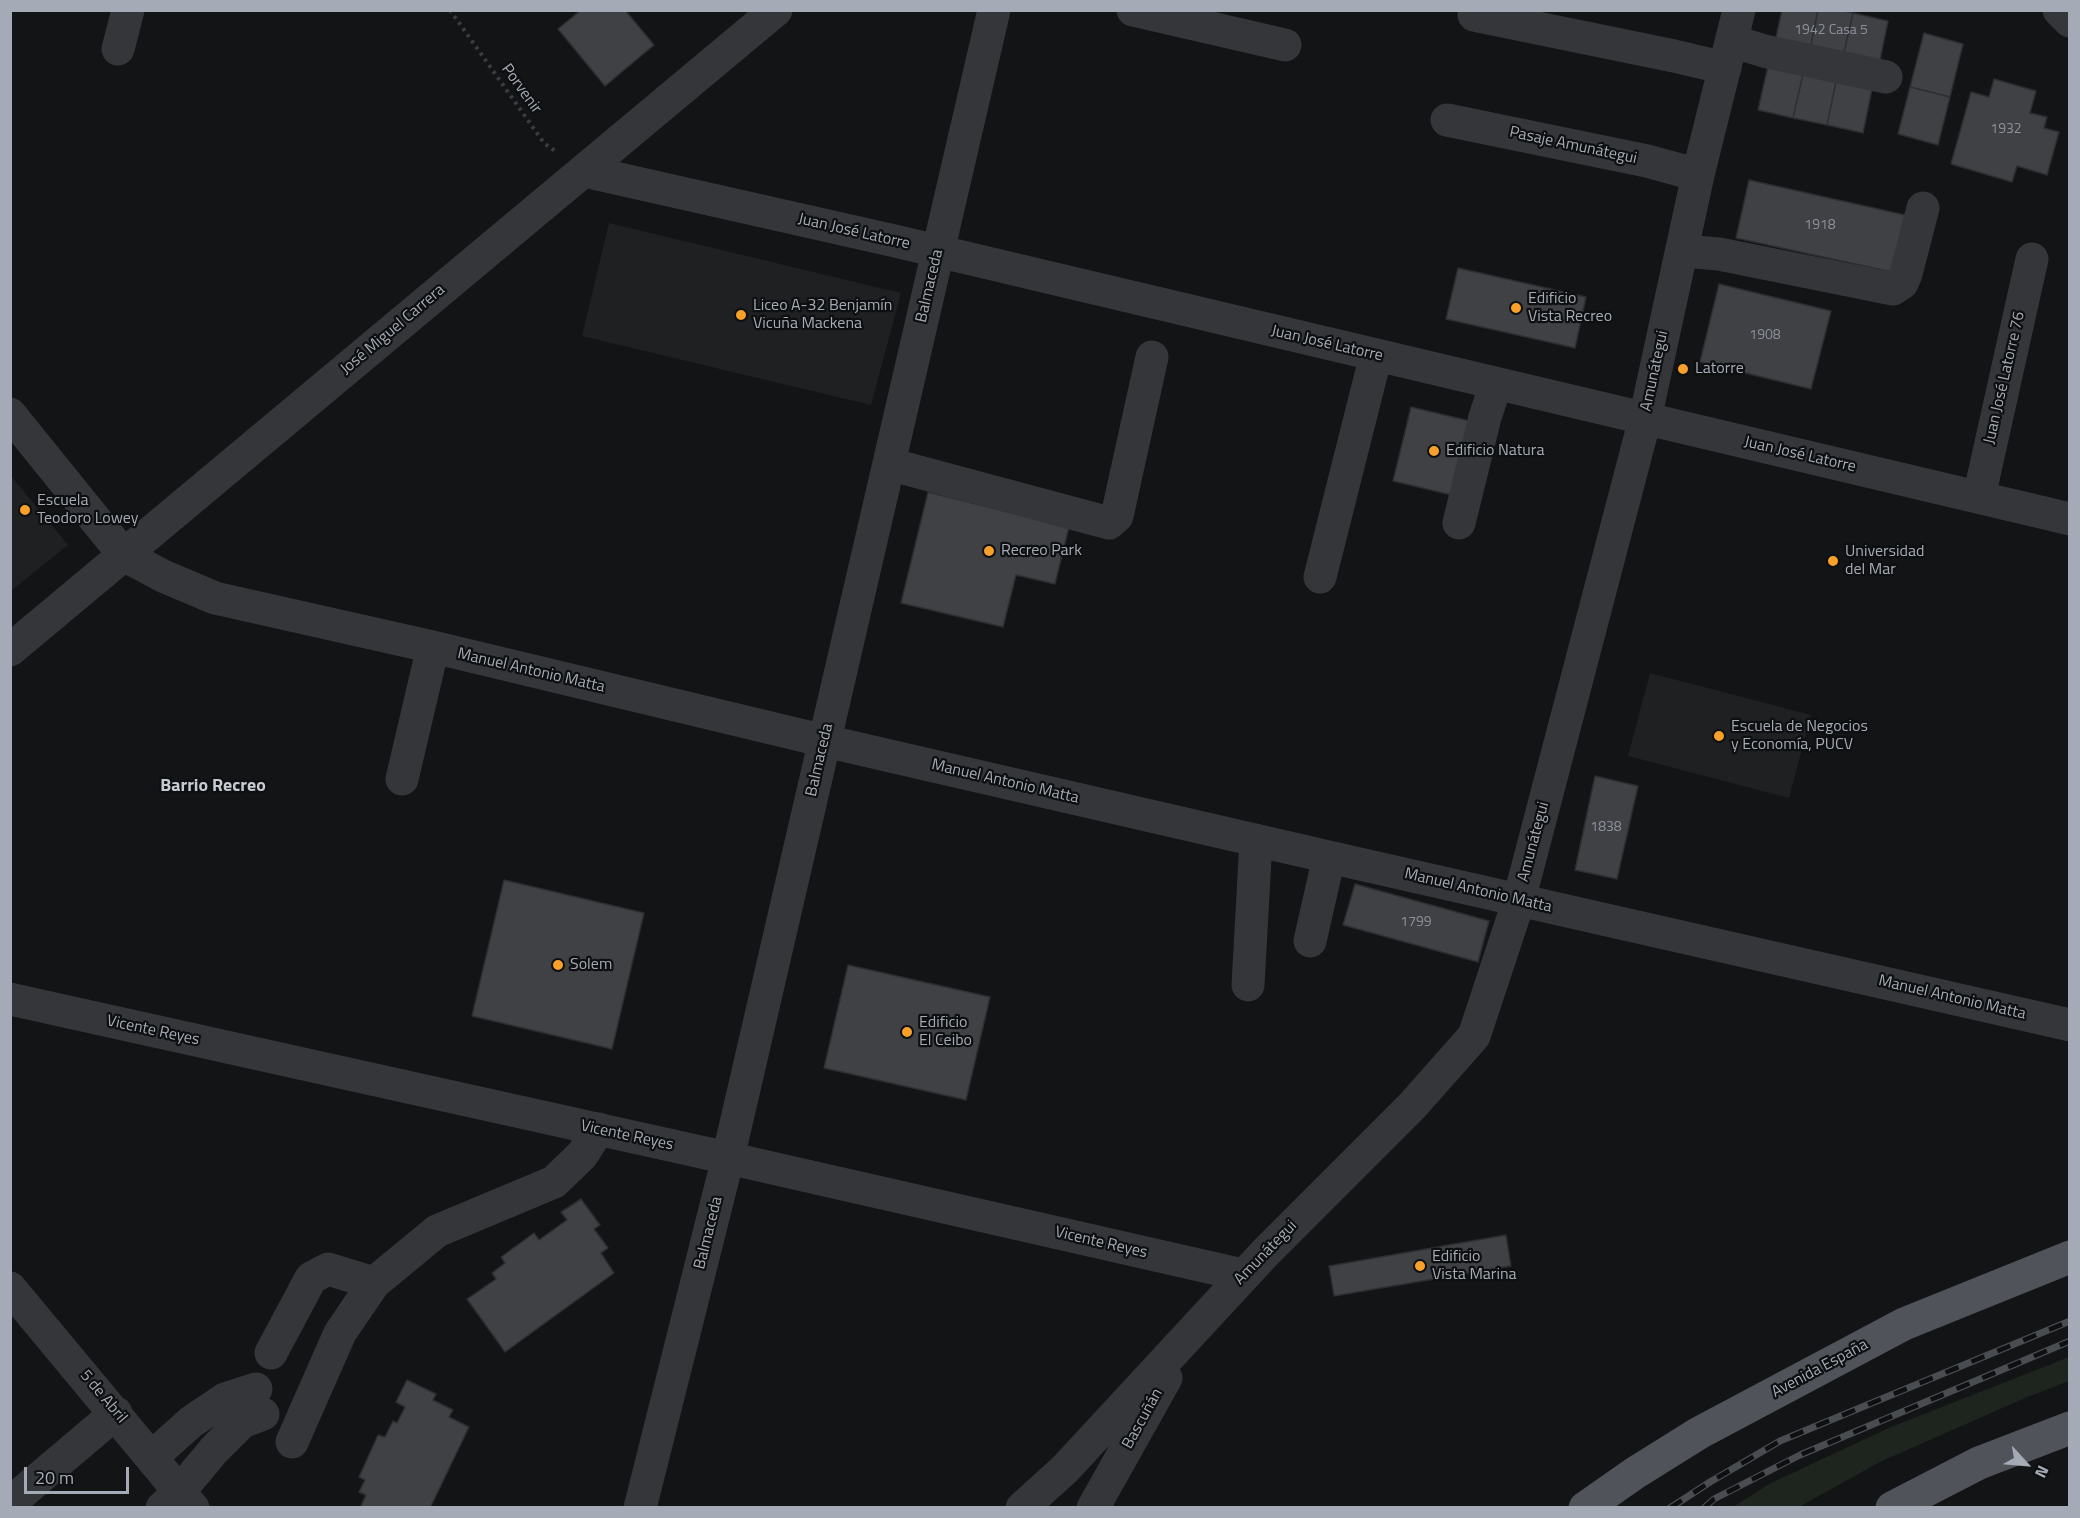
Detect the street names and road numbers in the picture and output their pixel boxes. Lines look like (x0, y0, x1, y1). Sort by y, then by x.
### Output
street label: Porvenir (497, 60, 545, 118)
street label: Pasaje Amunátegui (1507, 123, 1639, 169)
street label: Juan José Latorre (796, 210, 912, 254)
street label: Balmaceda (912, 248, 948, 324)
street label: José Miguel Carrera (337, 281, 449, 379)
street label: Juan José Latorre 76 (1980, 310, 2030, 446)
street label: Juan José Latorre (1269, 322, 1385, 366)
street label: Amunátegui (1637, 329, 1673, 413)
street label: Juan José Latorre (1742, 433, 1858, 477)
street label: Manuel Antonio Matta (455, 645, 607, 697)
street label: Balmaceda (802, 722, 838, 798)
street label: Manuel Antonio Matta (929, 756, 1081, 808)
street label: Amunátegui (1514, 800, 1554, 884)
street label: Manuel Antonio Matta (1402, 865, 1554, 917)
street label: Manuel Antonio Matta (1876, 972, 2028, 1024)
street label: Vicente Reyes (105, 1012, 201, 1050)
street label: Vicente Reyes (579, 1117, 675, 1155)
street label: Balmaceda (691, 1195, 727, 1271)
street label: Amunátegui (1231, 1217, 1301, 1289)
street label: Vicente Reyes (1053, 1223, 1149, 1263)
street label: Avenida España (1769, 1336, 1871, 1402)
street label: 5 de Abril (75, 1367, 131, 1427)
street label: Bascuñán (1119, 1385, 1167, 1453)

